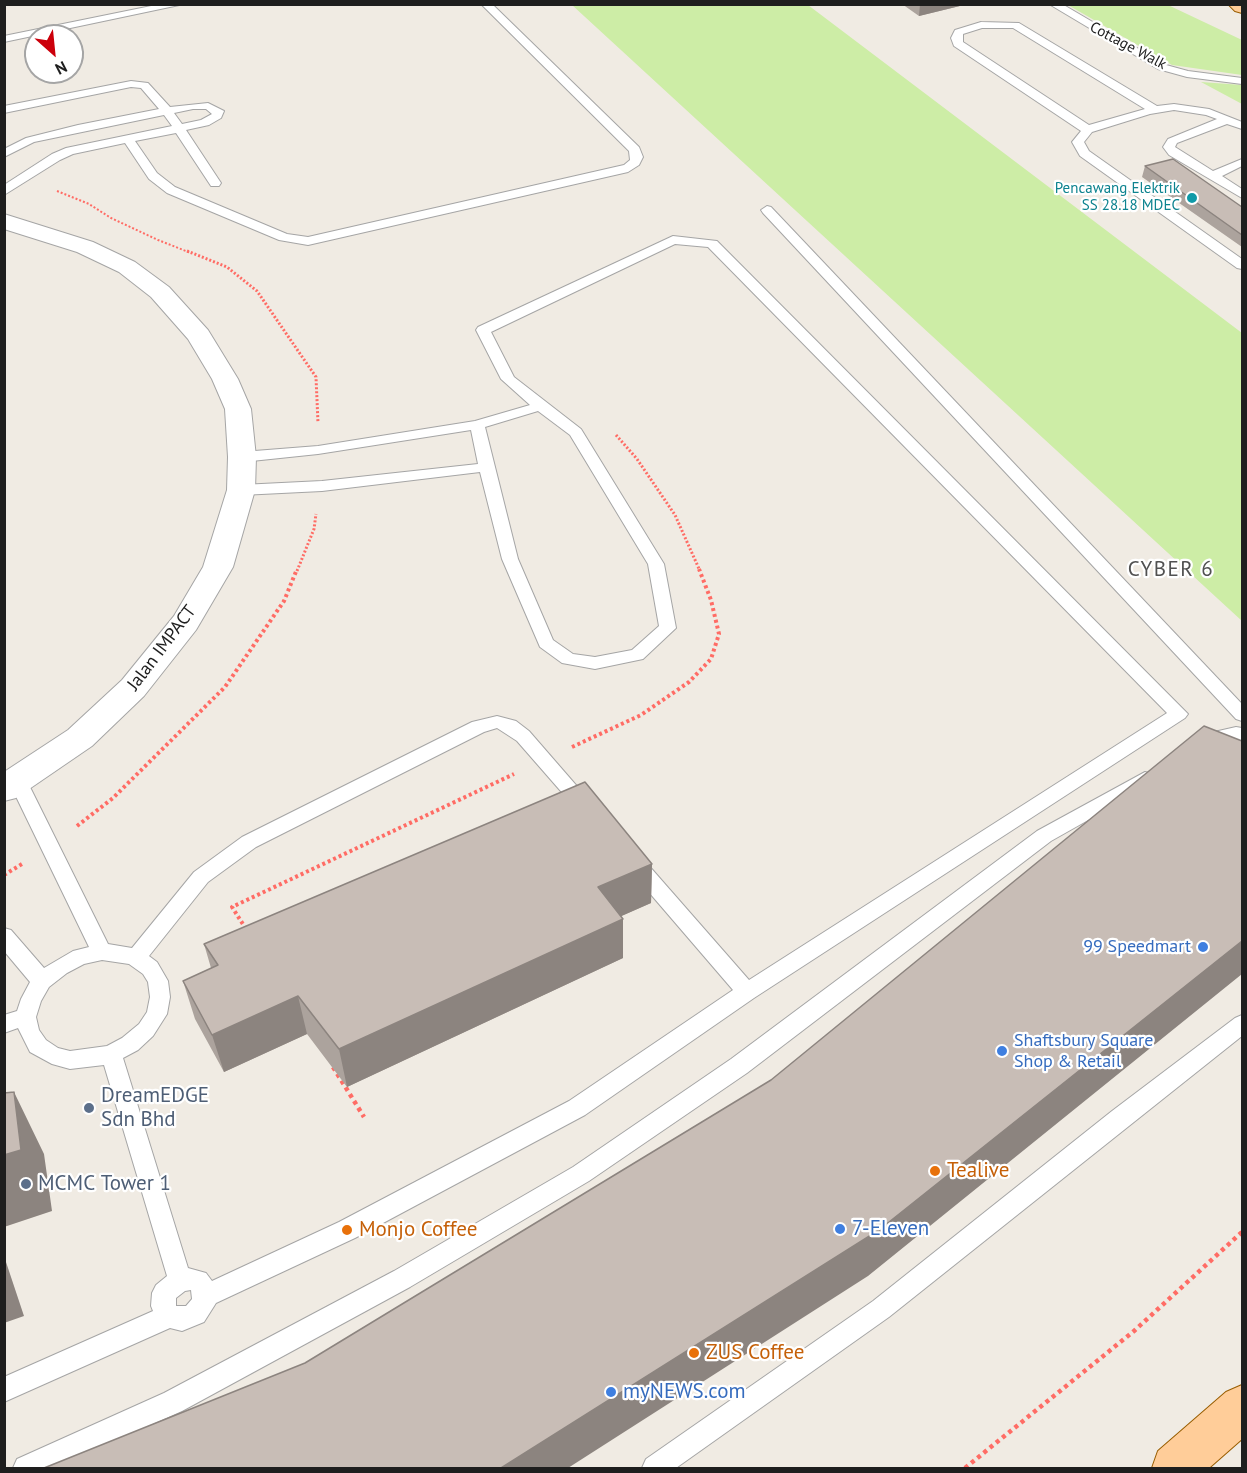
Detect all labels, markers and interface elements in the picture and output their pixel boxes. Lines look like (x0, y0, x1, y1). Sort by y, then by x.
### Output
street label: Cottage Walk (1087, 18, 1169, 74)
north arrow (24, 24, 84, 84)
text: N (52, 57, 70, 80)
place label: Pencawang Elektrik SS 28.18 MDEC (1055, 180, 1180, 215)
marker: Pencawang Elektrik SS 28.18 MDEC (1185, 191, 1199, 205)
district label: CYBER 6 (1128, 557, 1214, 583)
street label: Jalan IMPACT (123, 601, 201, 695)
place label: 99 Speedmart (1083, 936, 1191, 958)
marker: 99 Speedmart (1196, 940, 1210, 954)
place label: Shaftsbury Square Shop & Retail (1014, 1030, 1153, 1072)
marker: Shaftsbury Square Shop & Retail (995, 1044, 1009, 1058)
place label: DreamEDGE Sdn Bhd (101, 1083, 209, 1133)
marker: DreamEDGE Sdn Bhd (82, 1101, 96, 1115)
place label: Tealive (947, 1158, 1009, 1184)
marker: Tealive (928, 1164, 942, 1178)
place label: MCMC Tower 1 (38, 1171, 171, 1197)
marker: MCMC Tower 1 (19, 1177, 33, 1191)
place label: 7-Eleven (852, 1216, 929, 1242)
place label: Monjo Coffee (359, 1217, 477, 1243)
marker: 7-Eleven (833, 1222, 847, 1236)
marker: Monjo Coffee (340, 1223, 354, 1237)
place label: ZUS Coffee (706, 1340, 804, 1366)
marker: ZUS Coffee (687, 1346, 701, 1360)
place label: myNEWS.com (623, 1379, 746, 1405)
marker: myNEWS.com (604, 1385, 618, 1399)

